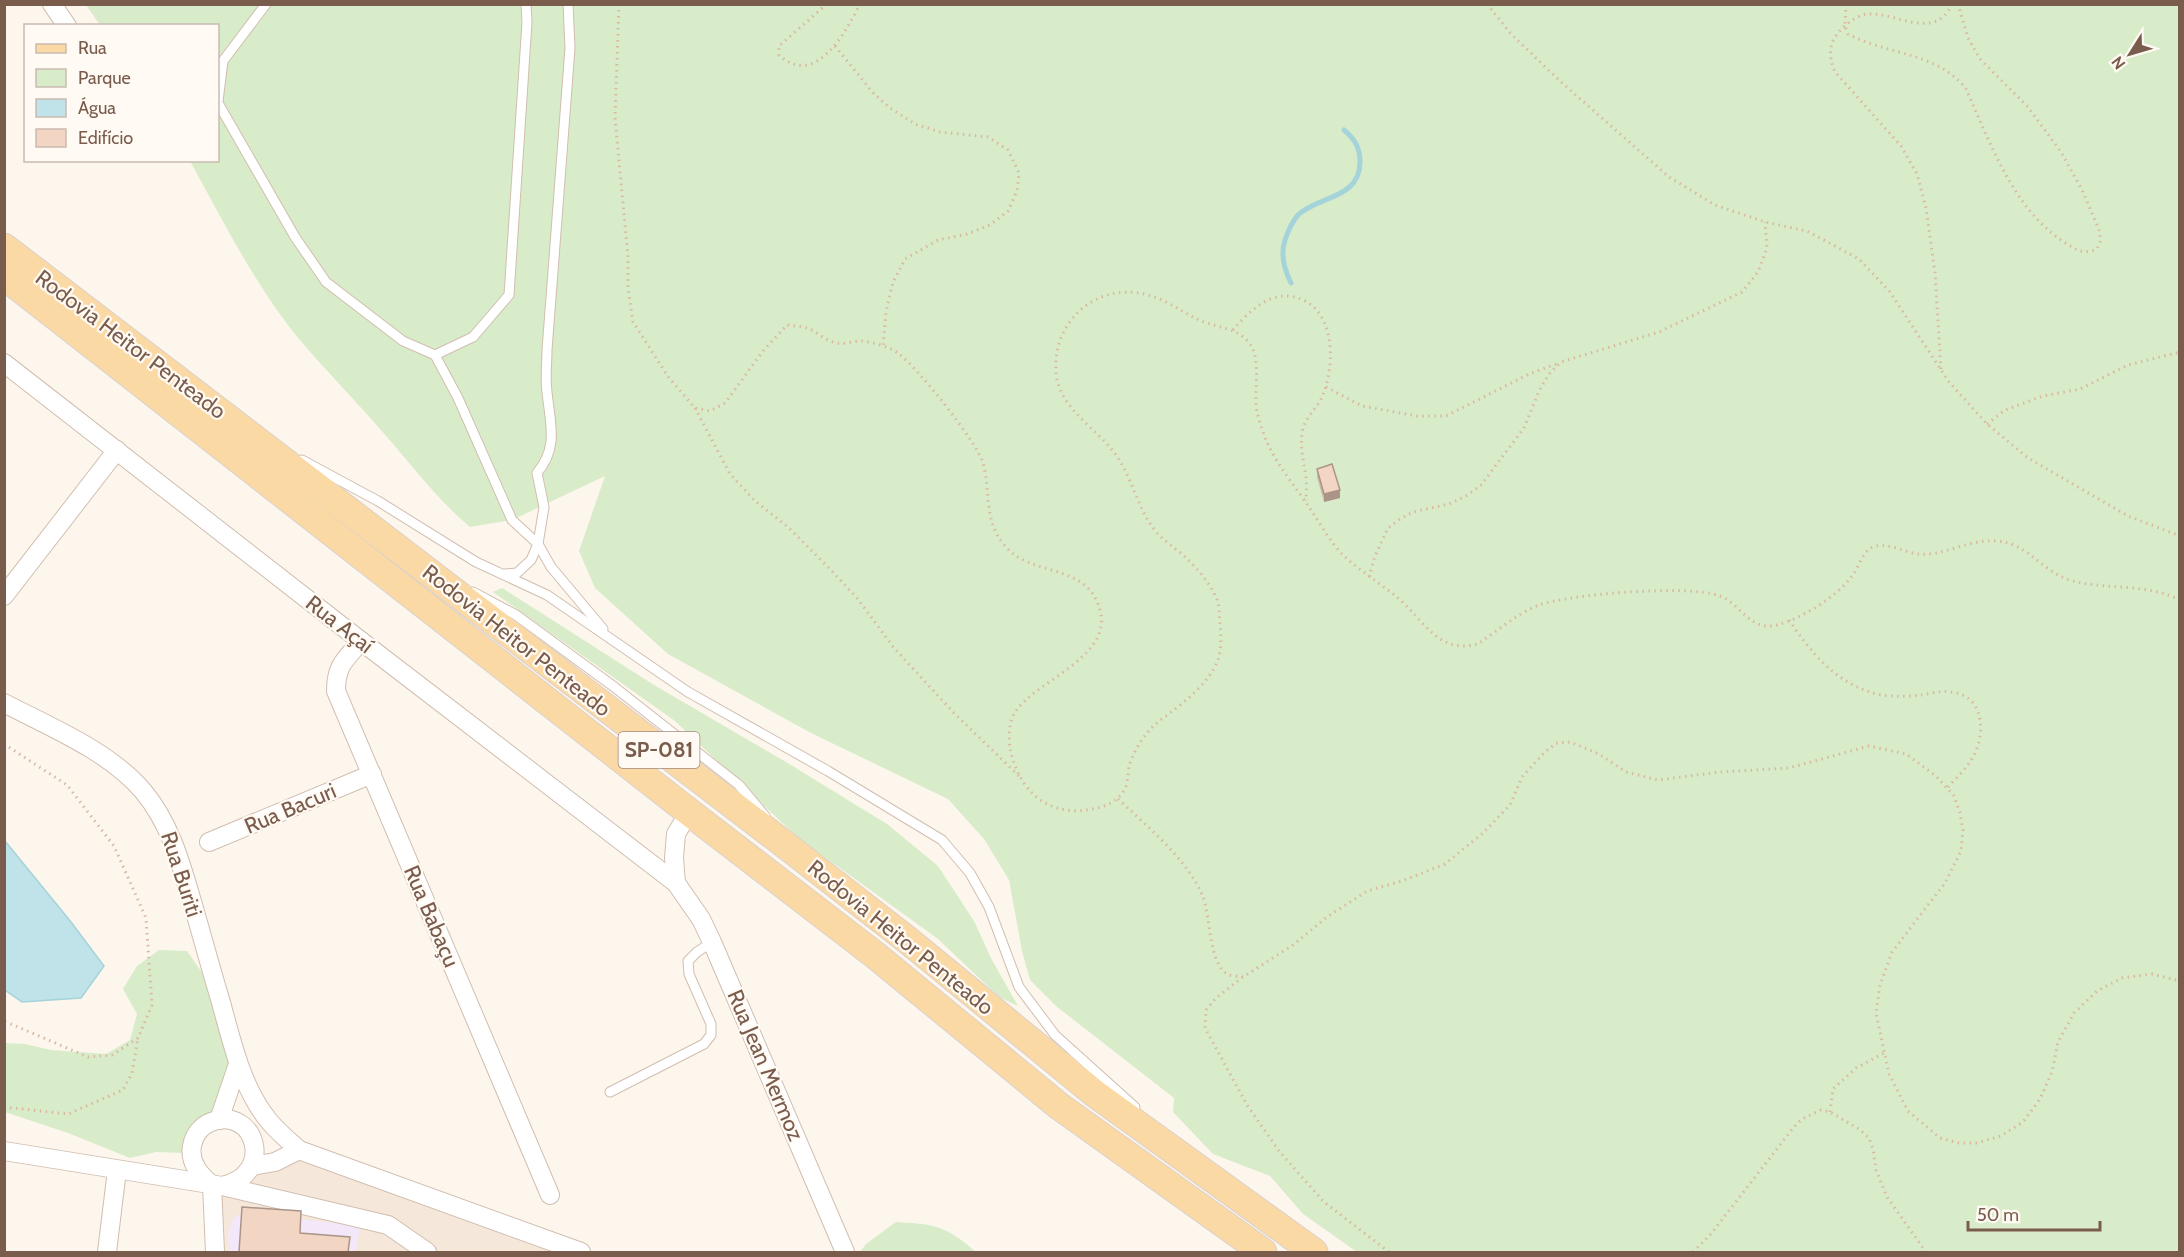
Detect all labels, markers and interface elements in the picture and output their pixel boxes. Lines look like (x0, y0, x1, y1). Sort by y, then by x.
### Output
legend (24, 24, 219, 162)
north arrow (2100, 24, 2160, 84)
text: Rua (78, 37, 107, 59)
text: N (2107, 52, 2129, 73)
text: Parque (78, 67, 131, 89)
text: Água (78, 97, 116, 119)
text: Edifício (78, 127, 133, 149)
street label: Rodovia Heitor Penteado (30, 264, 231, 425)
street label: Rodovia Heitor Penteado (417, 558, 616, 722)
street label: Rua Açaí (300, 590, 379, 659)
road number: SP-081 (618, 732, 700, 768)
street label: Rua Bacuri (240, 777, 340, 840)
street label: Rua Buriti (155, 828, 208, 920)
street label: Rodovia Heitor Penteado (802, 854, 999, 1021)
street label: Rua Babaçu (398, 861, 465, 971)
street label: Rua Jean Mermoz (722, 985, 810, 1145)
scale bar (1968, 1194, 2100, 1232)
text: 50 m (1977, 1204, 2019, 1226)

